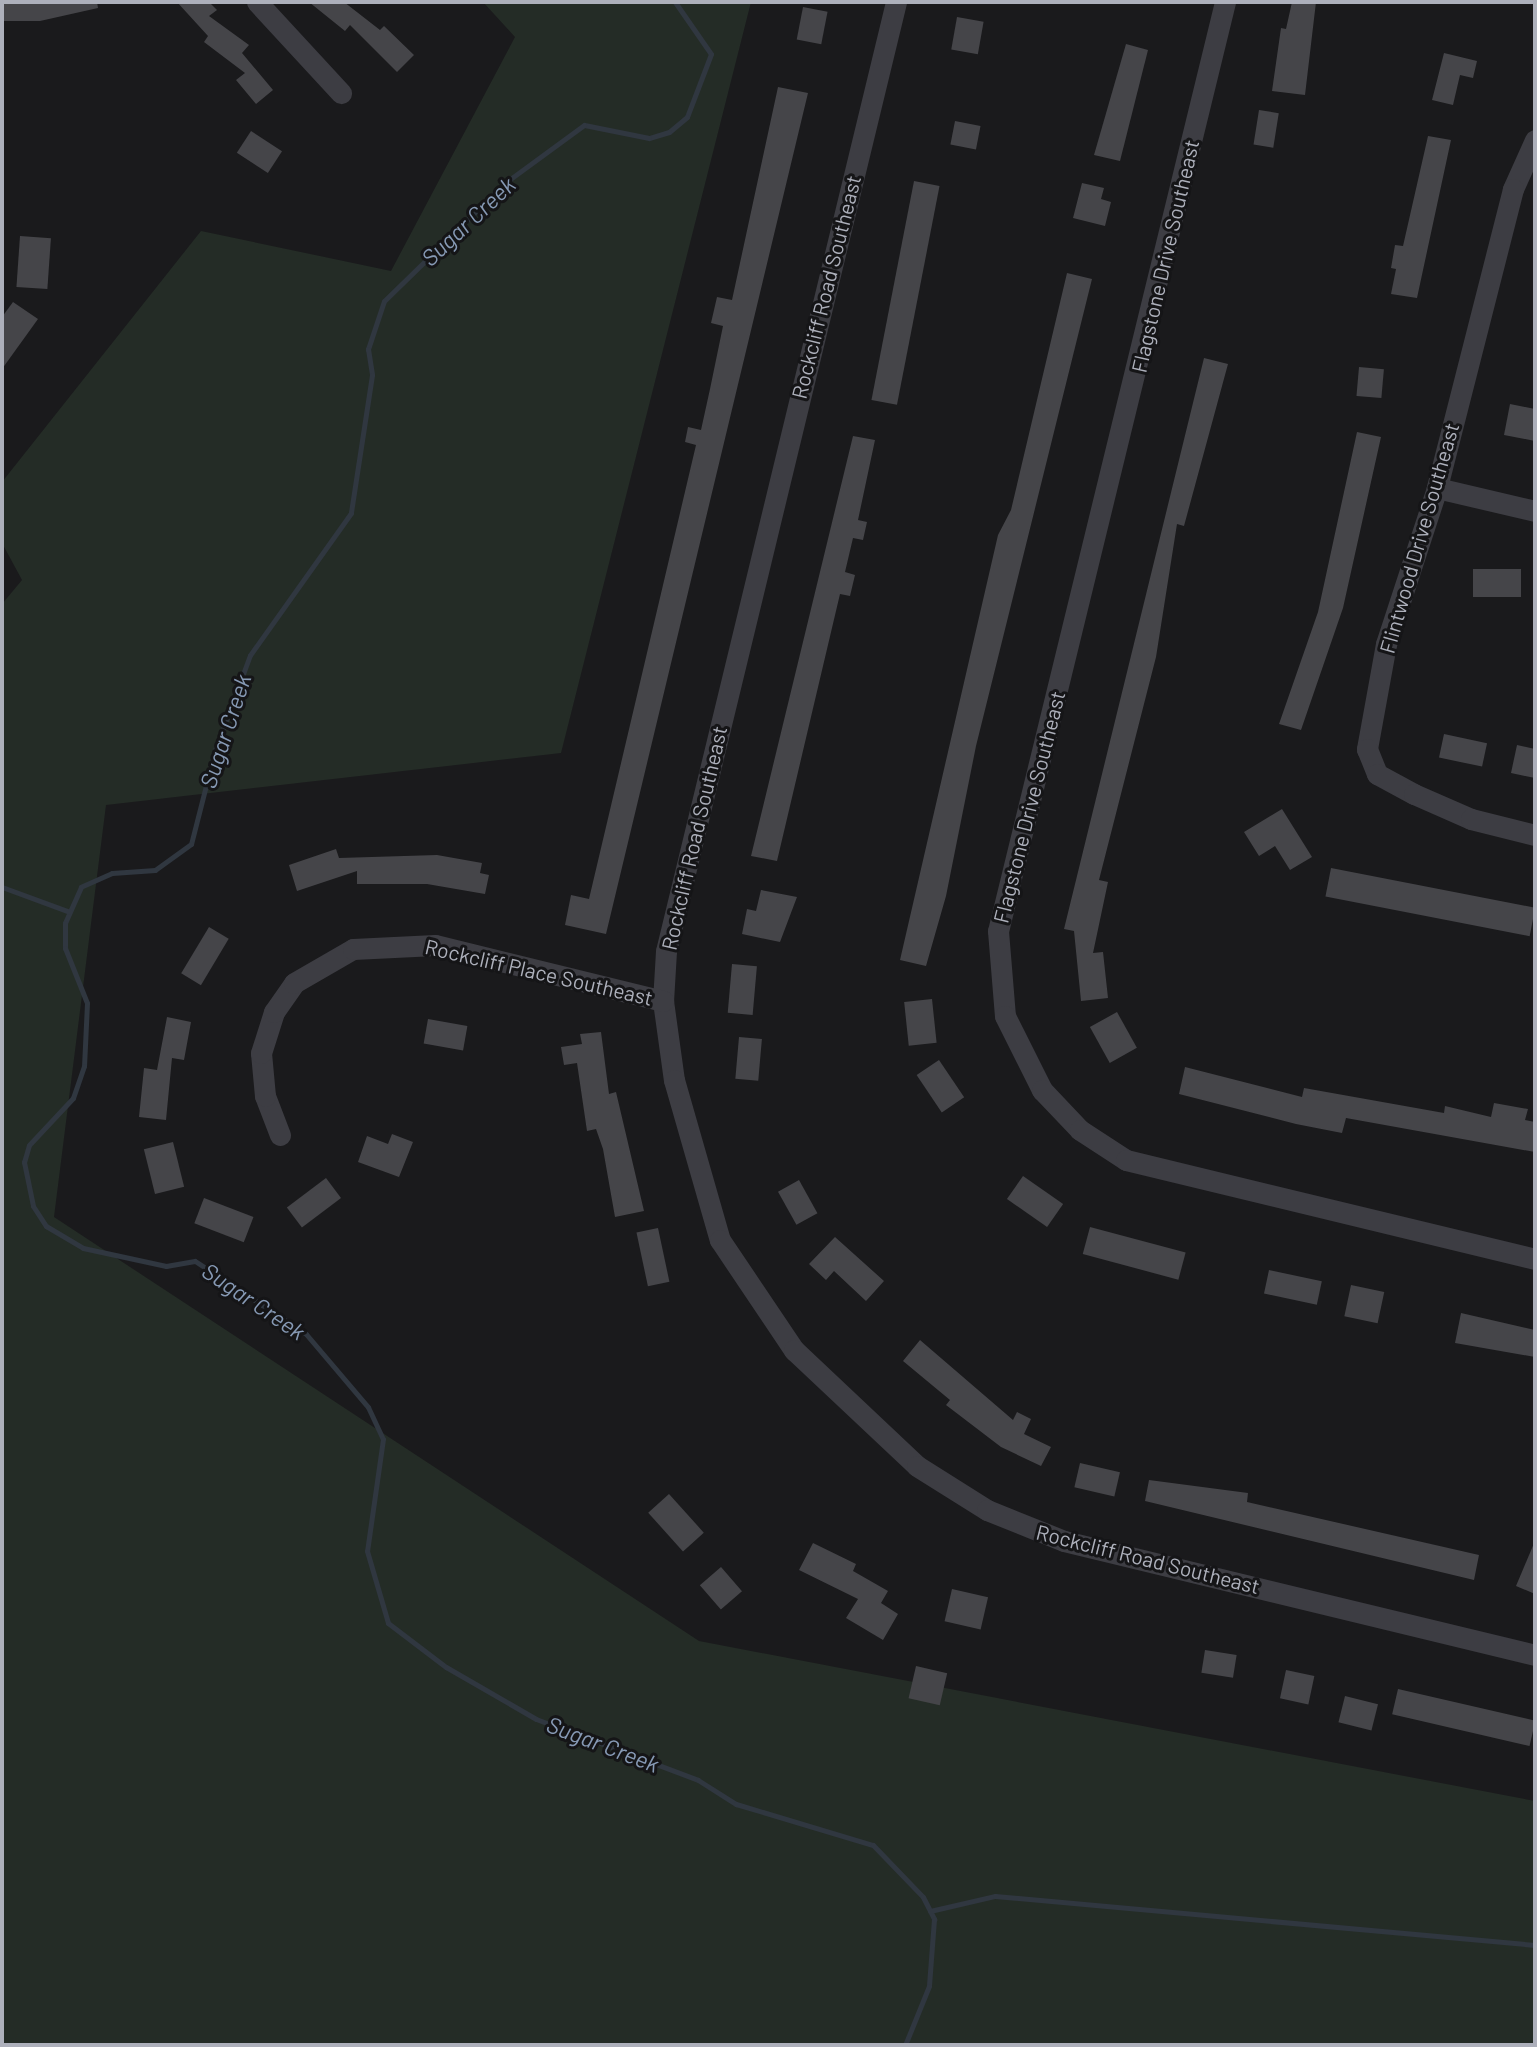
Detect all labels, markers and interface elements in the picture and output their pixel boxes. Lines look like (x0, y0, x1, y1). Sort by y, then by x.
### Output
street label: Flagstone Drive Southeast (1126, 137, 1204, 375)
water label: Sugar Creek (415, 171, 521, 271)
street label: Rockcliff Road Southeast (786, 173, 866, 401)
street label: Flintwood Drive Southeast (1374, 420, 1464, 656)
water label: Sugar Creek (194, 671, 256, 791)
street label: Flagstone Drive Southeast (988, 688, 1070, 926)
street label: Rockcliff Road Southeast (656, 723, 732, 953)
street label: Rockcliff Place Southeast (423, 934, 655, 1010)
water label: Sugar Creek (197, 1257, 311, 1345)
street label: Rockcliff Road Southeast (1034, 1519, 1262, 1599)
water label: Sugar Creek (543, 1710, 663, 1778)

